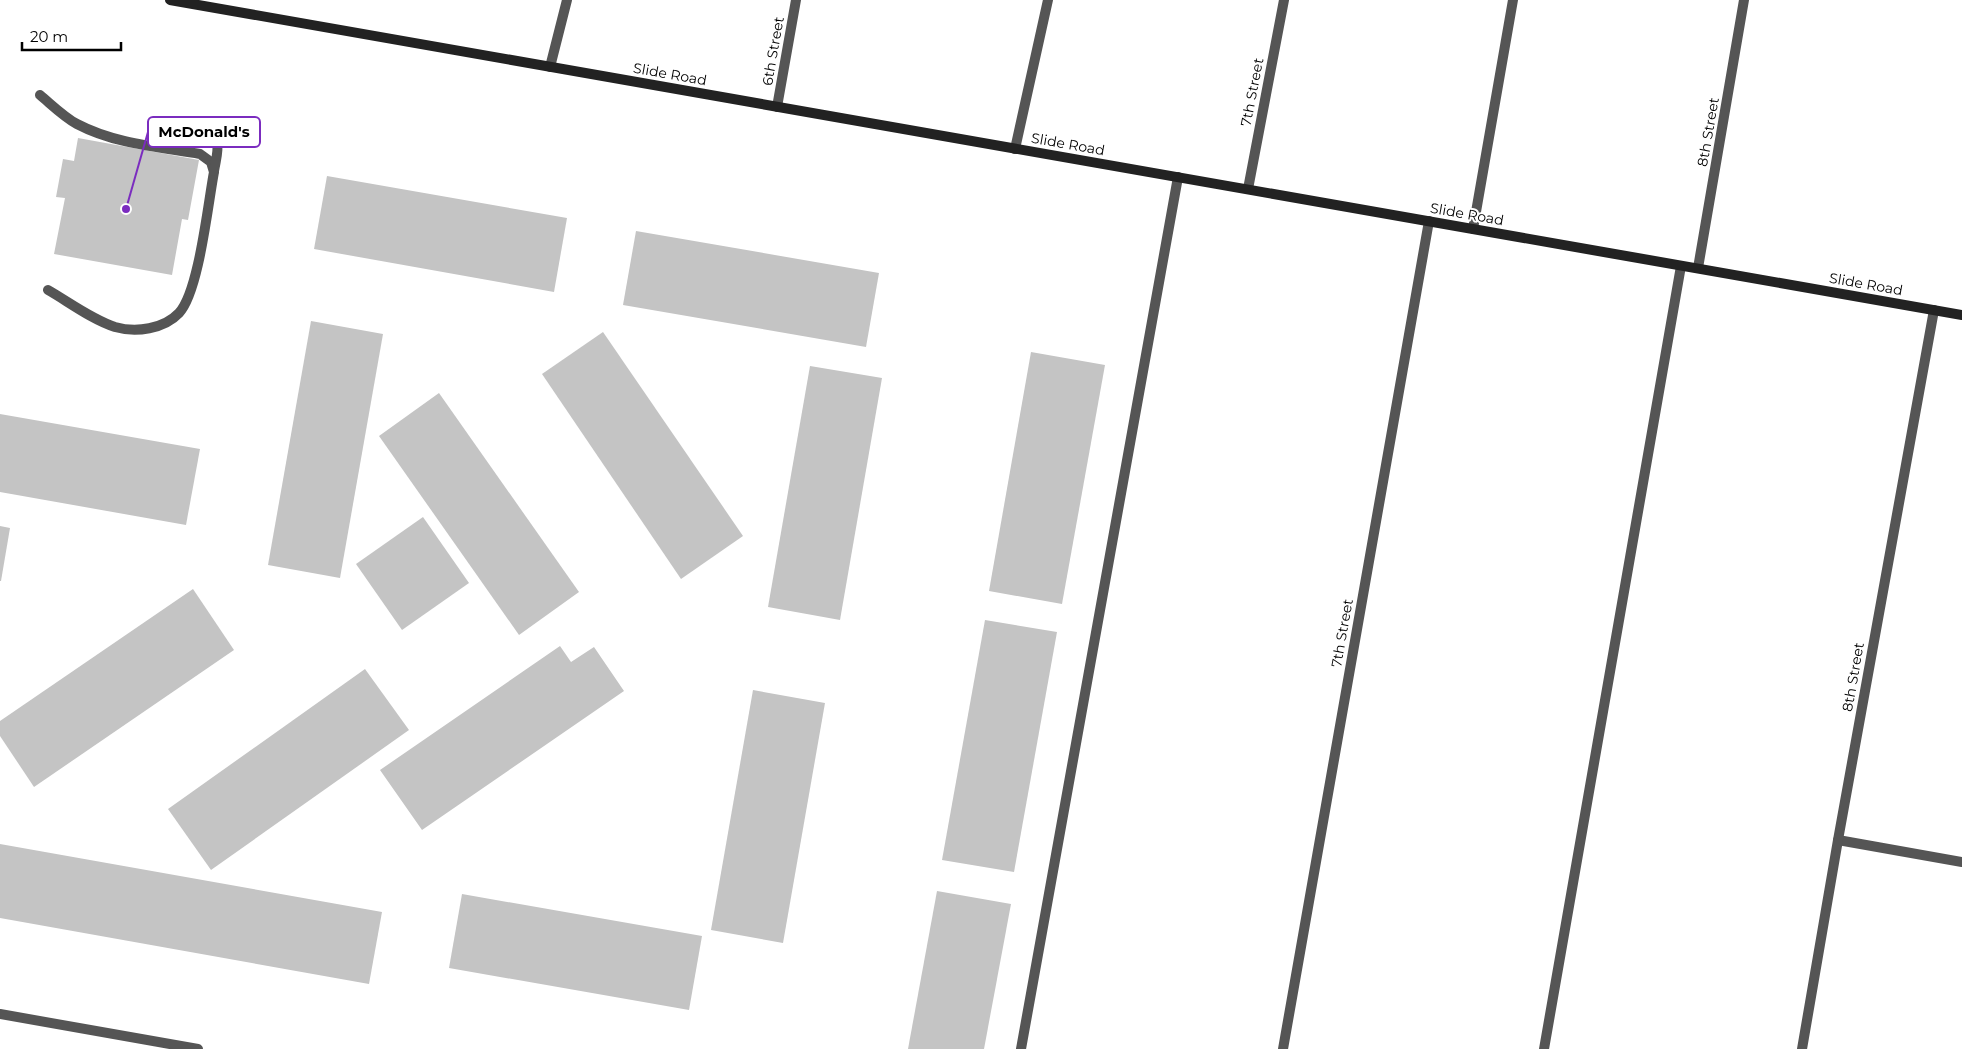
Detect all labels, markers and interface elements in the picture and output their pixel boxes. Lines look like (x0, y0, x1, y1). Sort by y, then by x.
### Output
street label: 6th Street (758, 15, 788, 87)
scale bar (22, 20, 121, 52)
text: 20 m (30, 27, 68, 46)
street label: 7th Street (1237, 56, 1267, 128)
street label: Slide Road (632, 59, 708, 89)
street label: 8th Street (1693, 96, 1723, 168)
callout: McDonald's (148, 117, 260, 147)
text: McDonald's (158, 122, 250, 141)
street label: Slide Road (1030, 129, 1106, 159)
street label: Slide Road (1429, 199, 1505, 229)
street label: Slide Road (1828, 269, 1904, 299)
street label: 7th Street (1327, 597, 1357, 669)
street label: 8th Street (1838, 641, 1868, 713)

